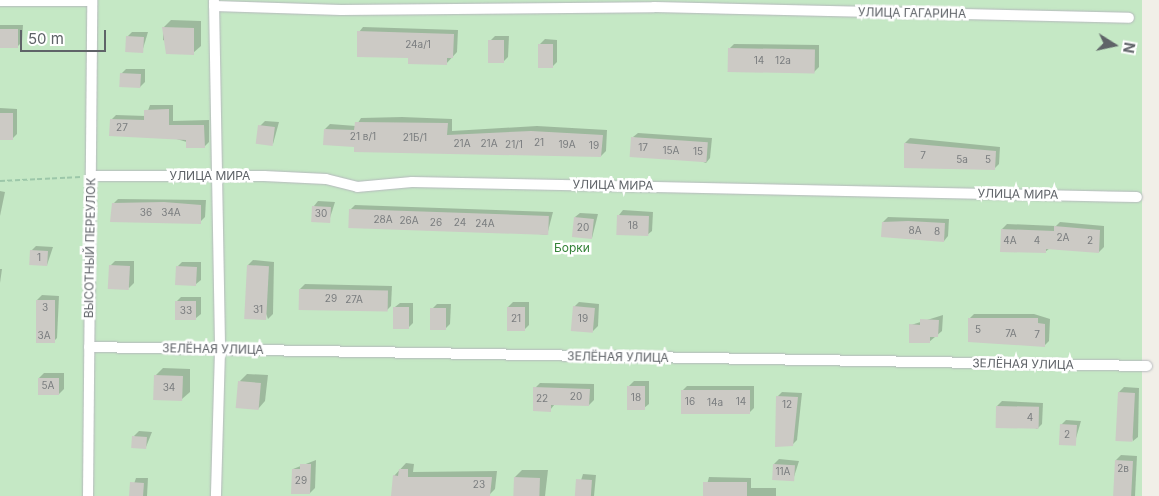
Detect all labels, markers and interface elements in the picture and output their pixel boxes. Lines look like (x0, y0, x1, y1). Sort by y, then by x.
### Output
street label: УЛИЦА ГАГАРИНА (858, 5, 966, 21)
scale bar (22, 20, 109, 52)
north arrow (1089, 20, 1139, 70)
text: 50 m (28, 29, 64, 48)
house number: 24а/1 (405, 39, 431, 51)
text: N (1120, 41, 1139, 54)
house number: 14 (754, 55, 764, 67)
house number: 12а (775, 55, 791, 67)
house number: 27 (116, 122, 128, 134)
house number: 21 в/1 (350, 131, 376, 143)
house number: 21Б/1 (403, 132, 427, 144)
house number: 21 (534, 137, 544, 149)
house number: 21А (453, 138, 471, 150)
house number: 21А (480, 138, 498, 150)
house number: 21/1 (505, 139, 523, 151)
house number: 19А (558, 139, 576, 151)
house number: 19 (589, 140, 599, 152)
house number: 17 (638, 142, 648, 154)
house number: 15А (662, 145, 680, 157)
house number: 15 (693, 146, 703, 158)
house number: 7 (920, 150, 926, 162)
house number: 5а (956, 154, 968, 166)
house number: 5 (985, 154, 991, 166)
street label: УЛИЦА МИРА (170, 169, 250, 183)
street label: УЛИЦА МИРА (572, 177, 654, 193)
street label: ВЫСОТНЫЙ ПЕРЕУЛОК (82, 178, 98, 318)
street label: УЛИЦА МИРА (977, 186, 1059, 202)
house number: 36 (140, 207, 152, 219)
house number: 34А (161, 207, 181, 219)
house number: 30 (315, 208, 327, 220)
house number: 28А (373, 214, 393, 226)
house number: 26А (399, 215, 419, 227)
house number: 26 (430, 217, 442, 229)
house number: 24 (454, 217, 466, 229)
house number: 24А (475, 218, 495, 230)
house number: 18 (628, 220, 638, 232)
house number: 20 (577, 222, 589, 234)
house number: 8А (908, 225, 922, 237)
house number: 8 (934, 226, 940, 238)
house number: 2А (1057, 232, 1069, 244)
house number: 4А (1003, 235, 1017, 247)
house number: 4 (1034, 235, 1040, 247)
house number: 2 (1087, 235, 1093, 247)
park label: Борки (554, 241, 590, 255)
house number: 1 (37, 252, 41, 264)
house number: 29 (325, 293, 337, 305)
house number: 27А (345, 294, 363, 306)
house number: 3 (42, 302, 48, 314)
house number: 31 (253, 304, 263, 316)
house number: 33 (180, 305, 192, 317)
house number: 21 (511, 313, 521, 325)
house number: 19 (578, 313, 588, 325)
house number: 5 (975, 324, 981, 336)
house number: 7А (1005, 328, 1017, 340)
house number: 7 (1034, 329, 1040, 341)
house number: 3А (37, 330, 51, 342)
street label: ЗЕЛЁНАЯ УЛИЦА (162, 341, 264, 357)
street label: ЗЕЛЁНАЯ УЛИЦА (567, 349, 669, 365)
street label: ЗЕЛЁНАЯ УЛИЦА (972, 356, 1074, 372)
house number: 5А (42, 380, 54, 392)
house number: 34 (163, 382, 175, 394)
house number: 20 (570, 391, 582, 403)
house number: 18 (631, 392, 641, 404)
house number: 22 (536, 393, 548, 405)
house number: 16 (685, 396, 695, 408)
house number: 14 (736, 396, 746, 408)
house number: 14а (707, 397, 723, 409)
house number: 12 (782, 399, 792, 411)
house number: 4 (1027, 412, 1033, 424)
house number: 2 (1064, 429, 1070, 441)
house number: 2в (1117, 463, 1129, 475)
house number: 11А (775, 466, 791, 478)
house number: 29 (295, 475, 307, 487)
house number: 23 (473, 479, 485, 491)

